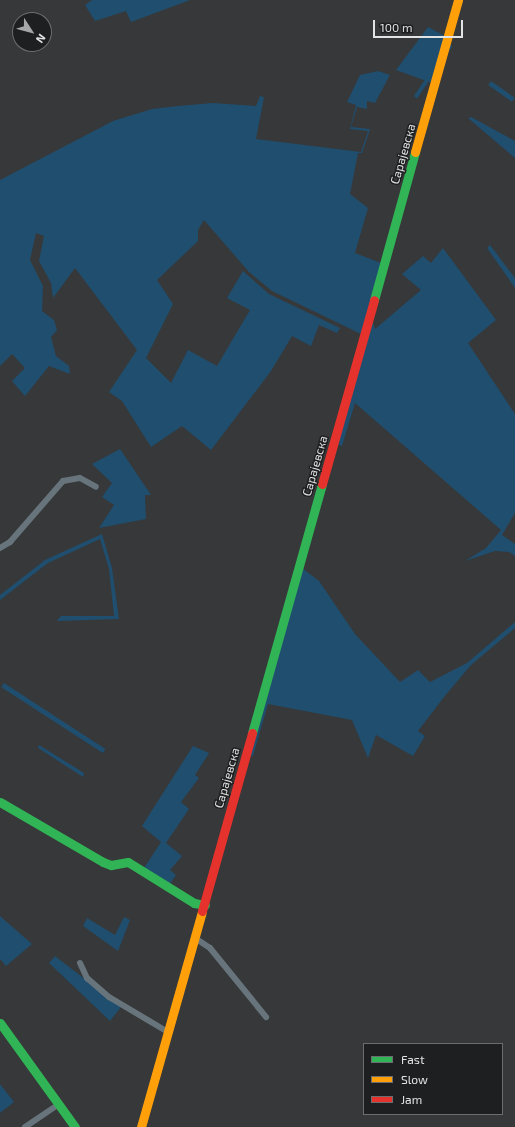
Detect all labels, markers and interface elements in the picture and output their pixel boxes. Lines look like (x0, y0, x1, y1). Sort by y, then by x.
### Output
north arrow (12, 12, 52, 52)
scale bar (375, 12, 465, 38)
text: 100 m (380, 20, 412, 34)
text: N (34, 32, 49, 46)
street label: Сарајевска (388, 122, 418, 186)
street label: Сарајевска (300, 434, 330, 498)
street label: Сарајевска (212, 746, 242, 810)
legend (363, 1043, 503, 1115)
text: Fast (401, 1052, 424, 1066)
text: Slow (401, 1072, 428, 1086)
text: Jam (401, 1092, 422, 1106)

